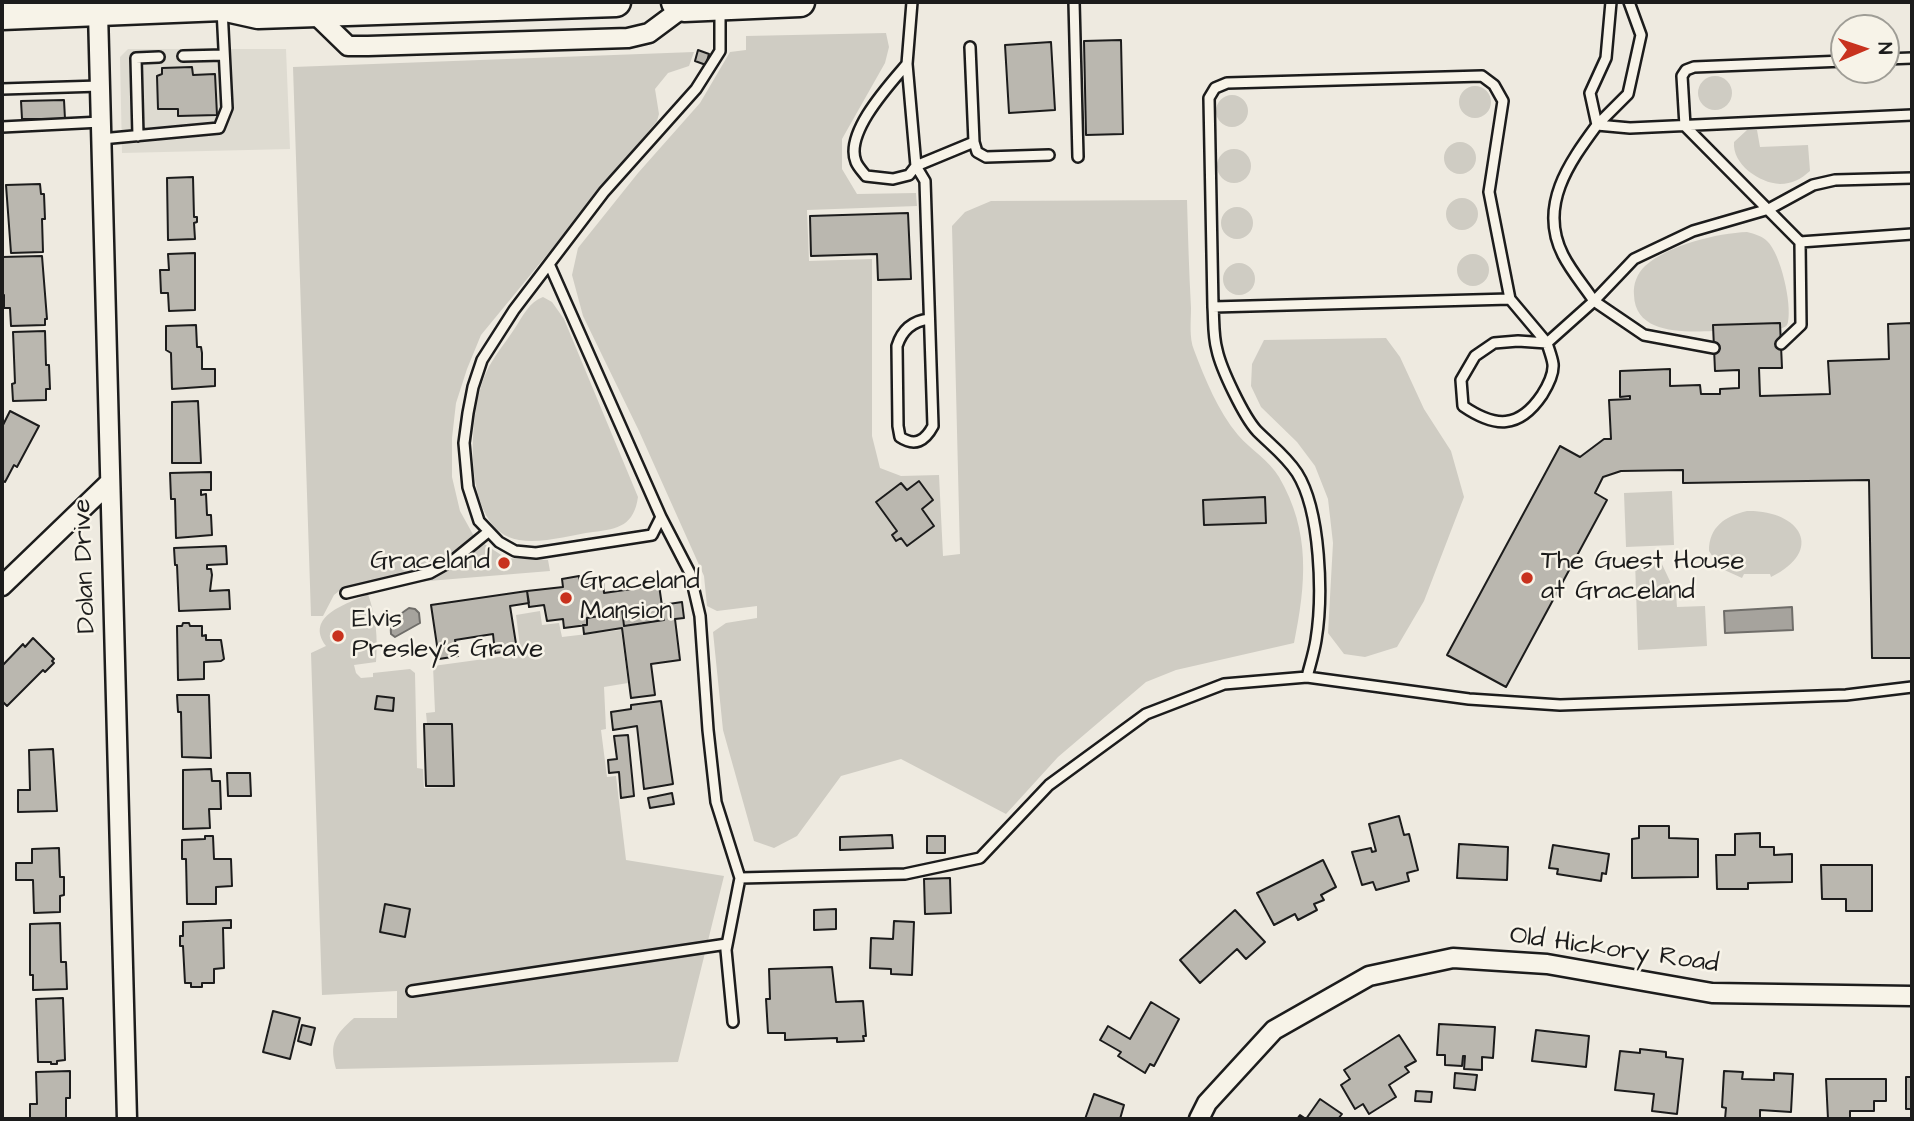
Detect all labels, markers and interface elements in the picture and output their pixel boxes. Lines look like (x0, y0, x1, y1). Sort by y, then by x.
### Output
north arrow (1830, 14, 1900, 84)
text: N (1871, 42, 1898, 55)
street label: Dolan Drive (68, 498, 104, 634)
place label: Graceland (370, 547, 490, 579)
place label: The Guest House at Graceland (1541, 547, 1744, 608)
marker: Graceland (496, 555, 512, 571)
place label: Graceland Mansion (580, 567, 700, 628)
marker: The Guest House at Graceland (1519, 570, 1535, 586)
marker: Graceland Mansion (558, 590, 574, 606)
place label: Elvis Presley's Grave (352, 605, 543, 666)
marker: Elvis Presley's Grave (330, 628, 346, 644)
street label: Old Hickory Road (1507, 921, 1721, 981)

